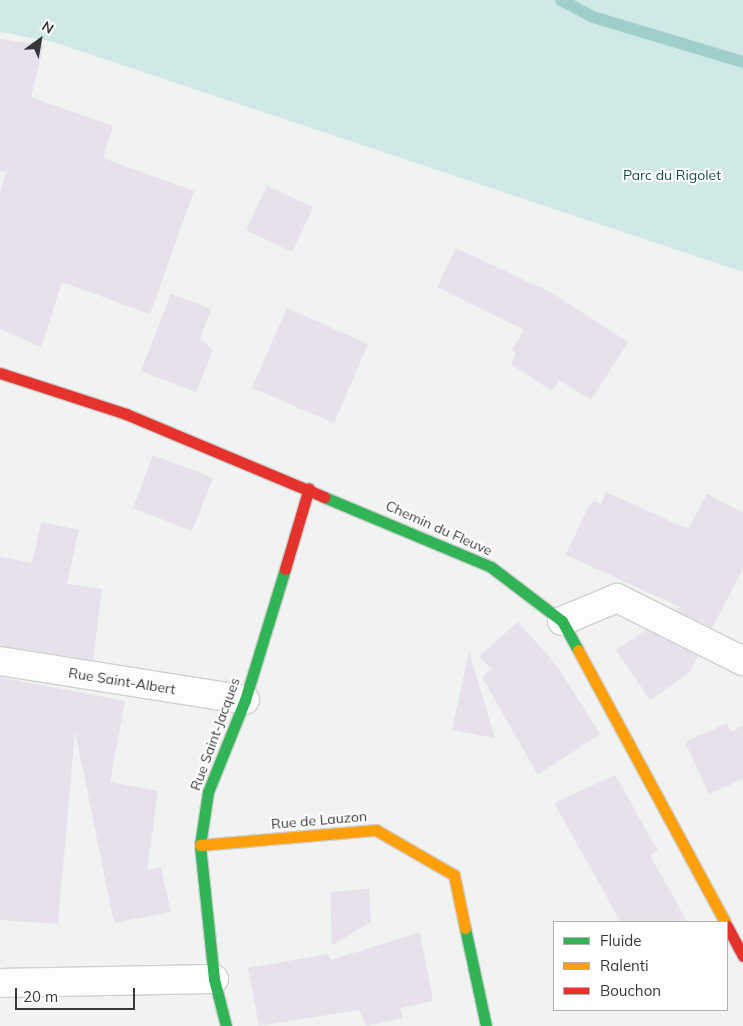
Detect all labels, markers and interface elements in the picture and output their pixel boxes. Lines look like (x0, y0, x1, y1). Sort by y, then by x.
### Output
north arrow (15, 15, 65, 65)
text: N (39, 17, 57, 38)
park label: Parc du Rigolet (623, 167, 721, 183)
street label: Chemin du Fleuve (383, 497, 495, 559)
street label: Rue Saint-Albert (67, 664, 177, 698)
street label: Rue Saint-Jacques (187, 675, 243, 793)
street label: Rue de Lauzon (270, 807, 368, 833)
legend (553, 921, 728, 1011)
text: Fluide (600, 931, 641, 950)
text: Ralenti (600, 956, 649, 975)
scale bar (18, 978, 138, 1010)
text: Bouchon (600, 981, 661, 1000)
text: 20 m (23, 987, 58, 1006)

